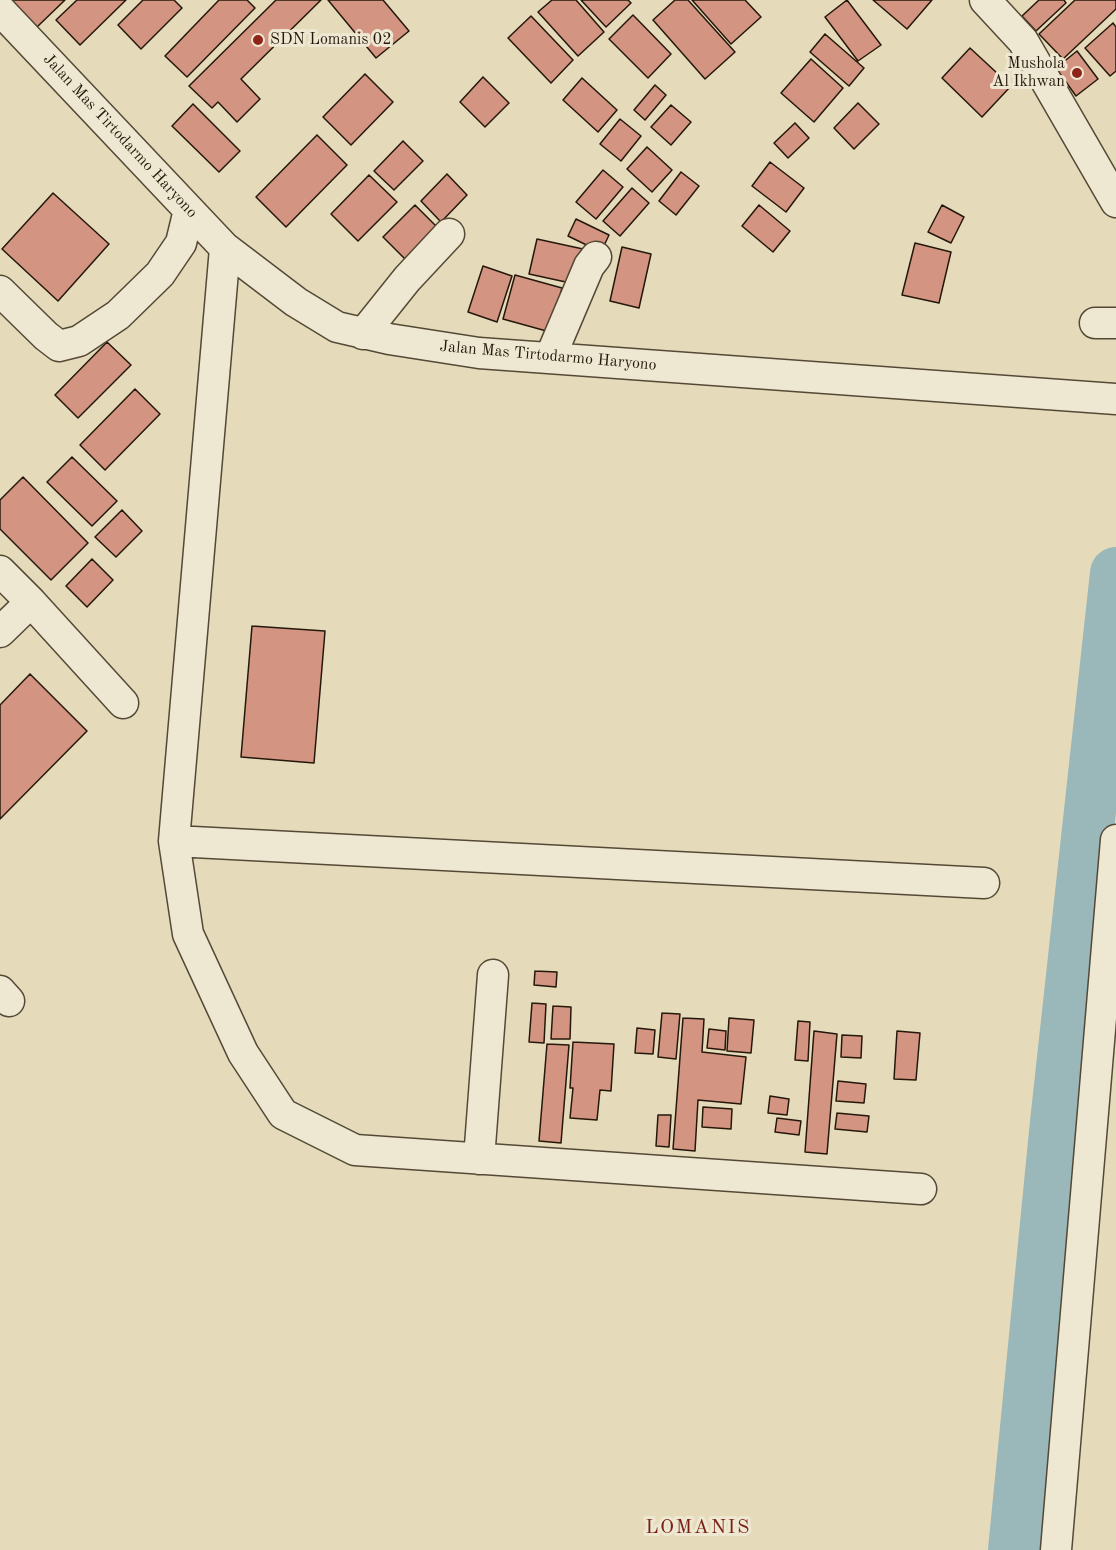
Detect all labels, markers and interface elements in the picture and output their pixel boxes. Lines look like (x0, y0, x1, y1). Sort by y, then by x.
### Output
place label: SDN Lomanis 02 (270, 30, 391, 50)
marker: SDN Lomanis 02 (251, 33, 265, 47)
street label: Jalan Mas Tirtodarmo Haryono (39, 50, 201, 222)
place label: Mushola Al Ikhwan (992, 54, 1065, 92)
marker: Mushola Al Ikhwan (1070, 66, 1084, 80)
street label: Jalan Mas Tirtodarmo Haryono (439, 337, 657, 375)
district label: LOMANIS (645, 1516, 751, 1540)

